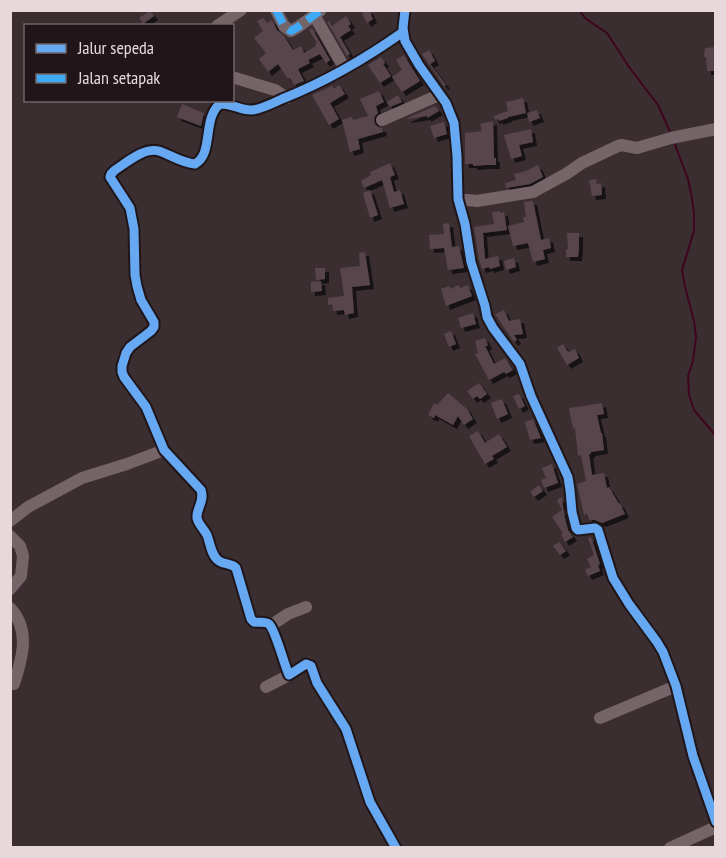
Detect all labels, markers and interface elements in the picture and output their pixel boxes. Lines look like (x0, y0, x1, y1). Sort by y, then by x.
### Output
legend (24, 24, 234, 102)
text: Jalur sepeda (77, 36, 154, 59)
text: Jalan setapak (77, 66, 160, 89)

